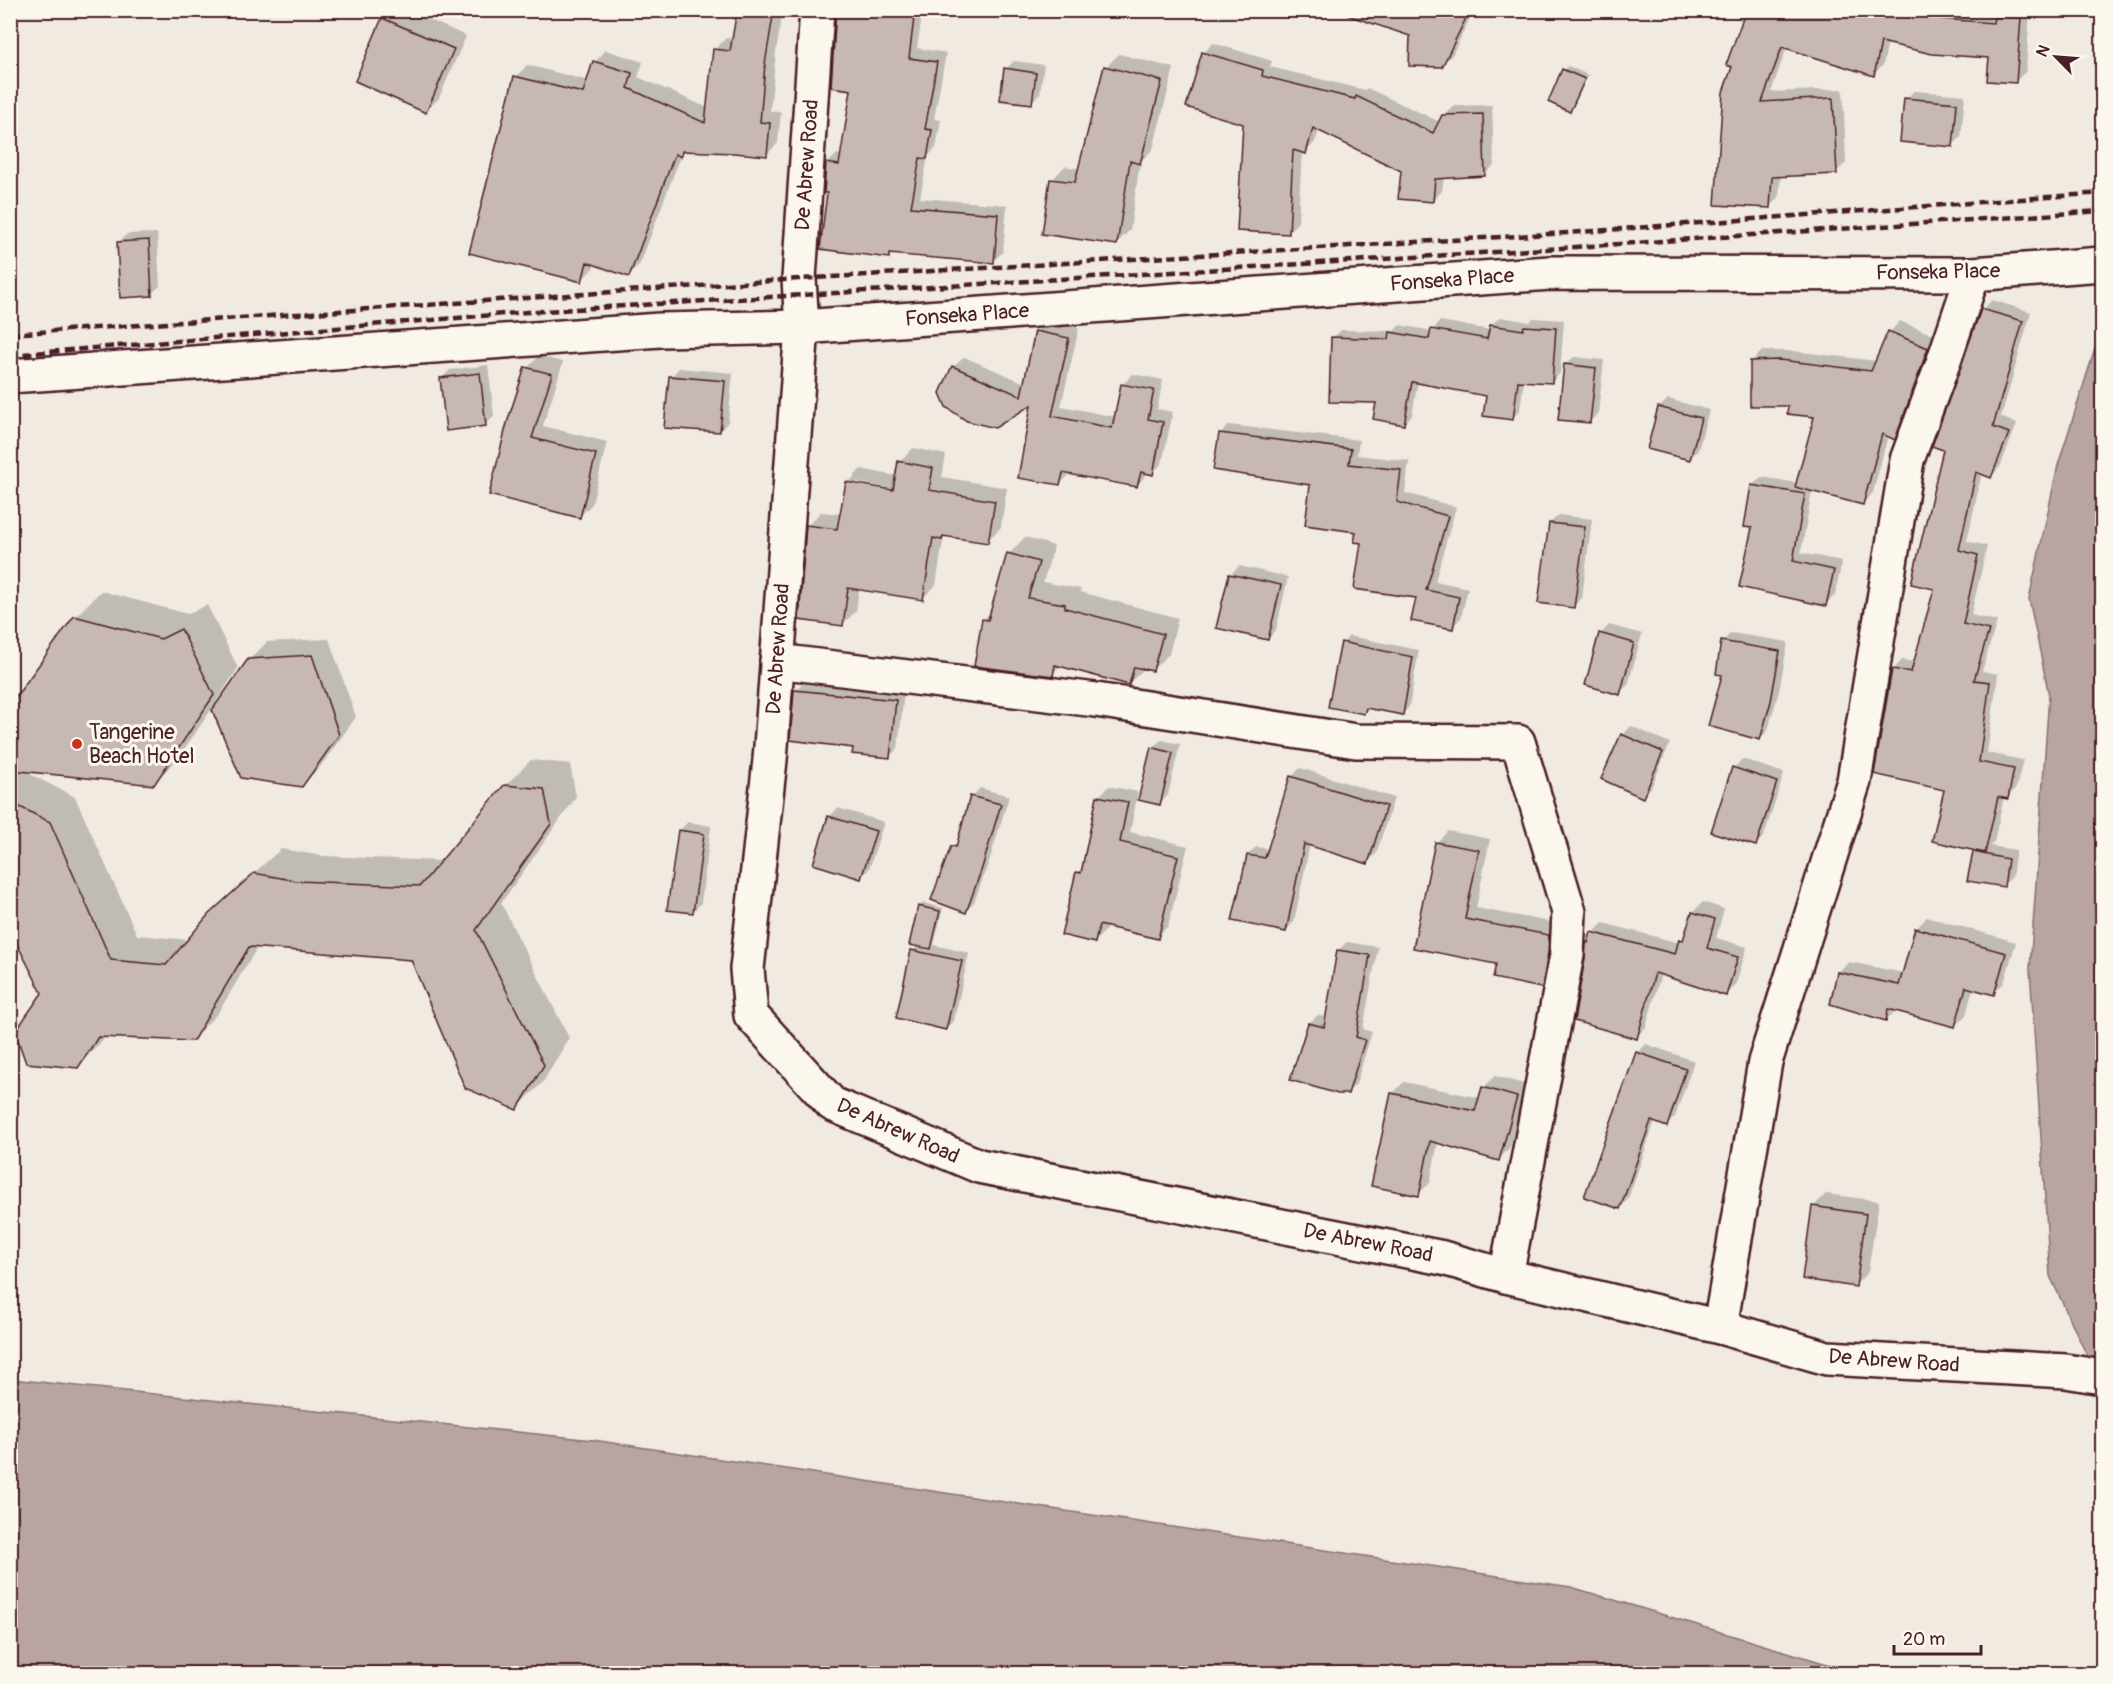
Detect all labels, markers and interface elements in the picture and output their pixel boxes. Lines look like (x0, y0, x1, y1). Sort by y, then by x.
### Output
north arrow (2026, 27, 2086, 87)
text: N (2032, 42, 2055, 60)
street label: De Abrew Road (789, 98, 825, 232)
street label: Fonseka Place (1876, 257, 2001, 287)
street label: Fonseka Place (1389, 262, 1516, 298)
street label: Fonseka Place (904, 297, 1031, 333)
street label: De Abrew Road (760, 582, 796, 716)
place label: Tangerine Beach Hotel (89, 719, 194, 770)
marker: Tangerine Beach Hotel (70, 737, 84, 751)
street label: De Abrew Road (832, 1092, 964, 1170)
street label: De Abrew Road (1301, 1217, 1435, 1269)
street label: De Abrew Road (1827, 1343, 1961, 1379)
scale bar (1894, 1618, 1981, 1656)
text: 20 m (1903, 1628, 1945, 1651)

